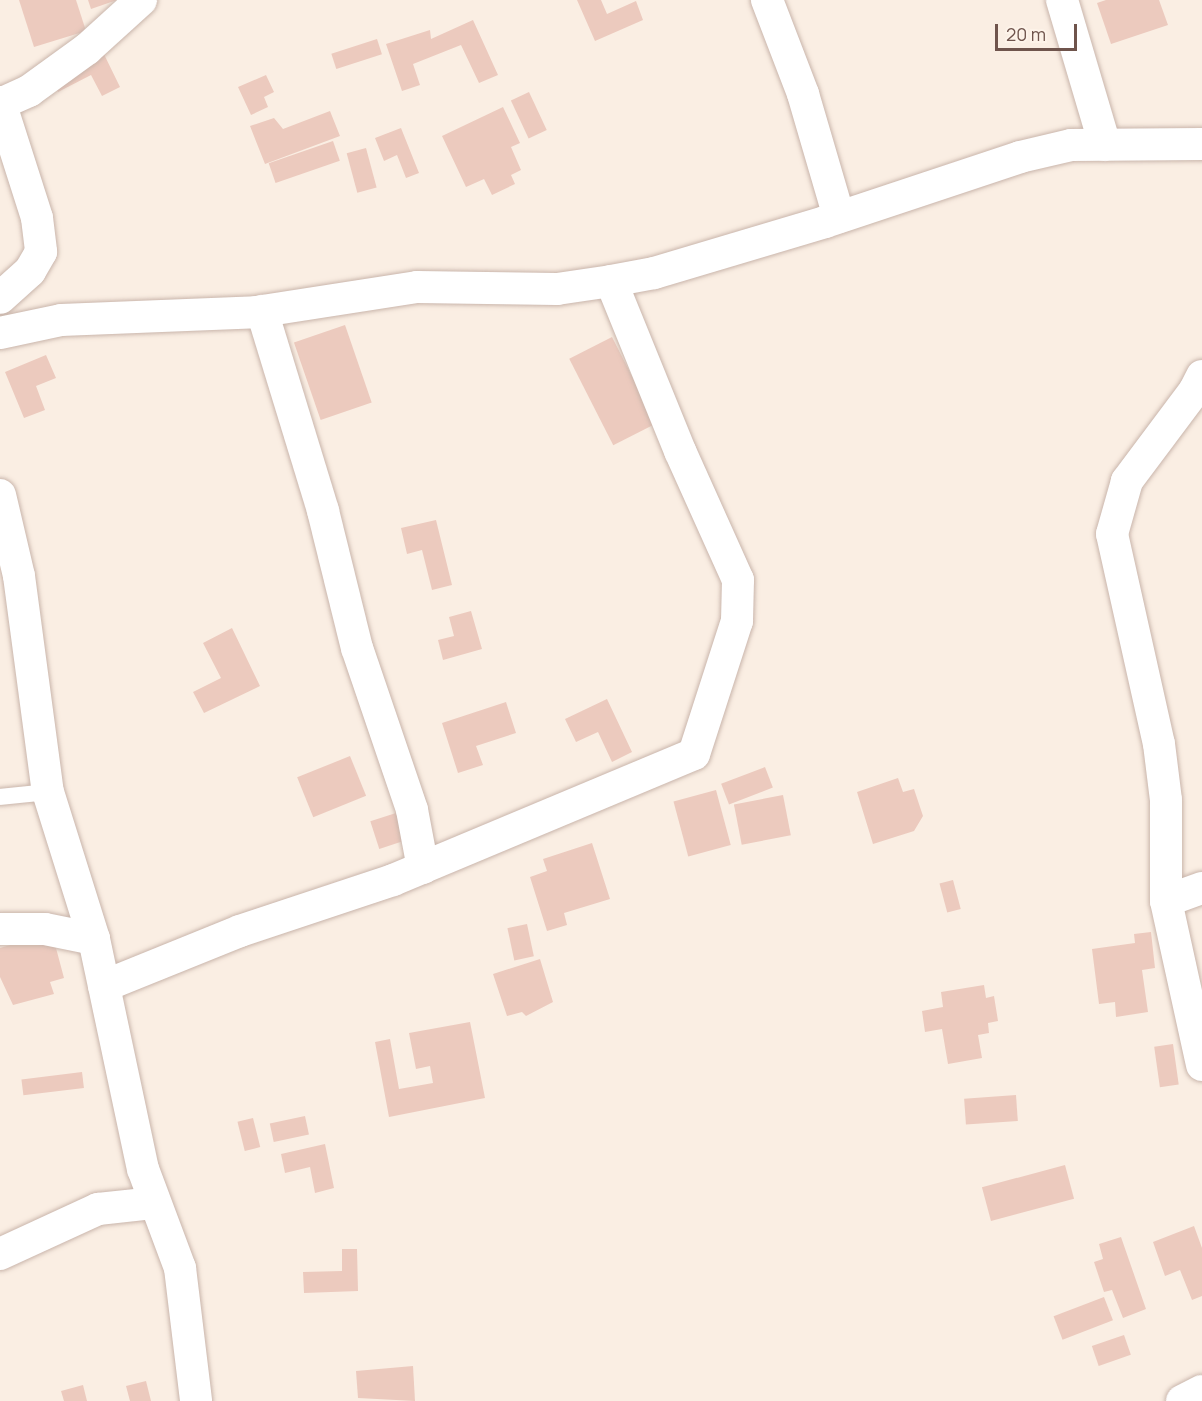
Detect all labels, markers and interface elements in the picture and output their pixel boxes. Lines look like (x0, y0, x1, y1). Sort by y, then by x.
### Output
scale bar (998, 12, 1080, 50)
text: 20 m (1006, 22, 1046, 46)

